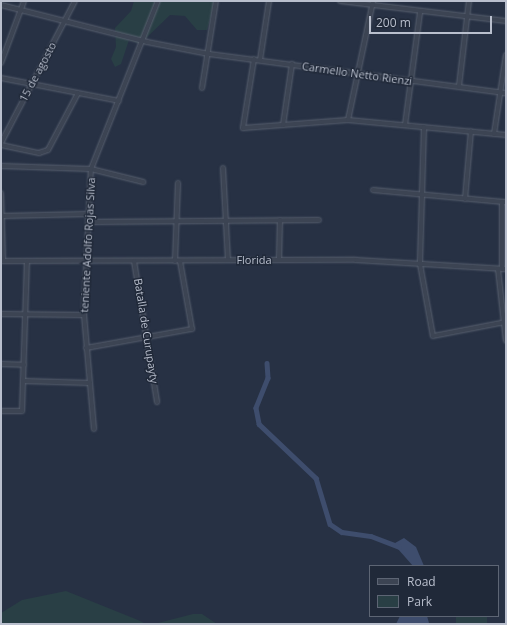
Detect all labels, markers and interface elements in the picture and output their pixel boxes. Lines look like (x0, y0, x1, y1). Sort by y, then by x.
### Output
scale bar (371, 8, 494, 34)
text: 200 m (376, 14, 411, 31)
street label: 15 de agosto (17, 40, 59, 104)
street label: Carmello Netto Rienzi (301, 60, 413, 88)
street label: teniente Adolfo Rojas Silva (78, 177, 98, 313)
street label: Florida (236, 253, 272, 267)
street label: Batalla de Curupayty (131, 278, 161, 384)
legend (369, 565, 499, 617)
text: Road (407, 573, 436, 590)
text: Park (407, 593, 432, 610)

